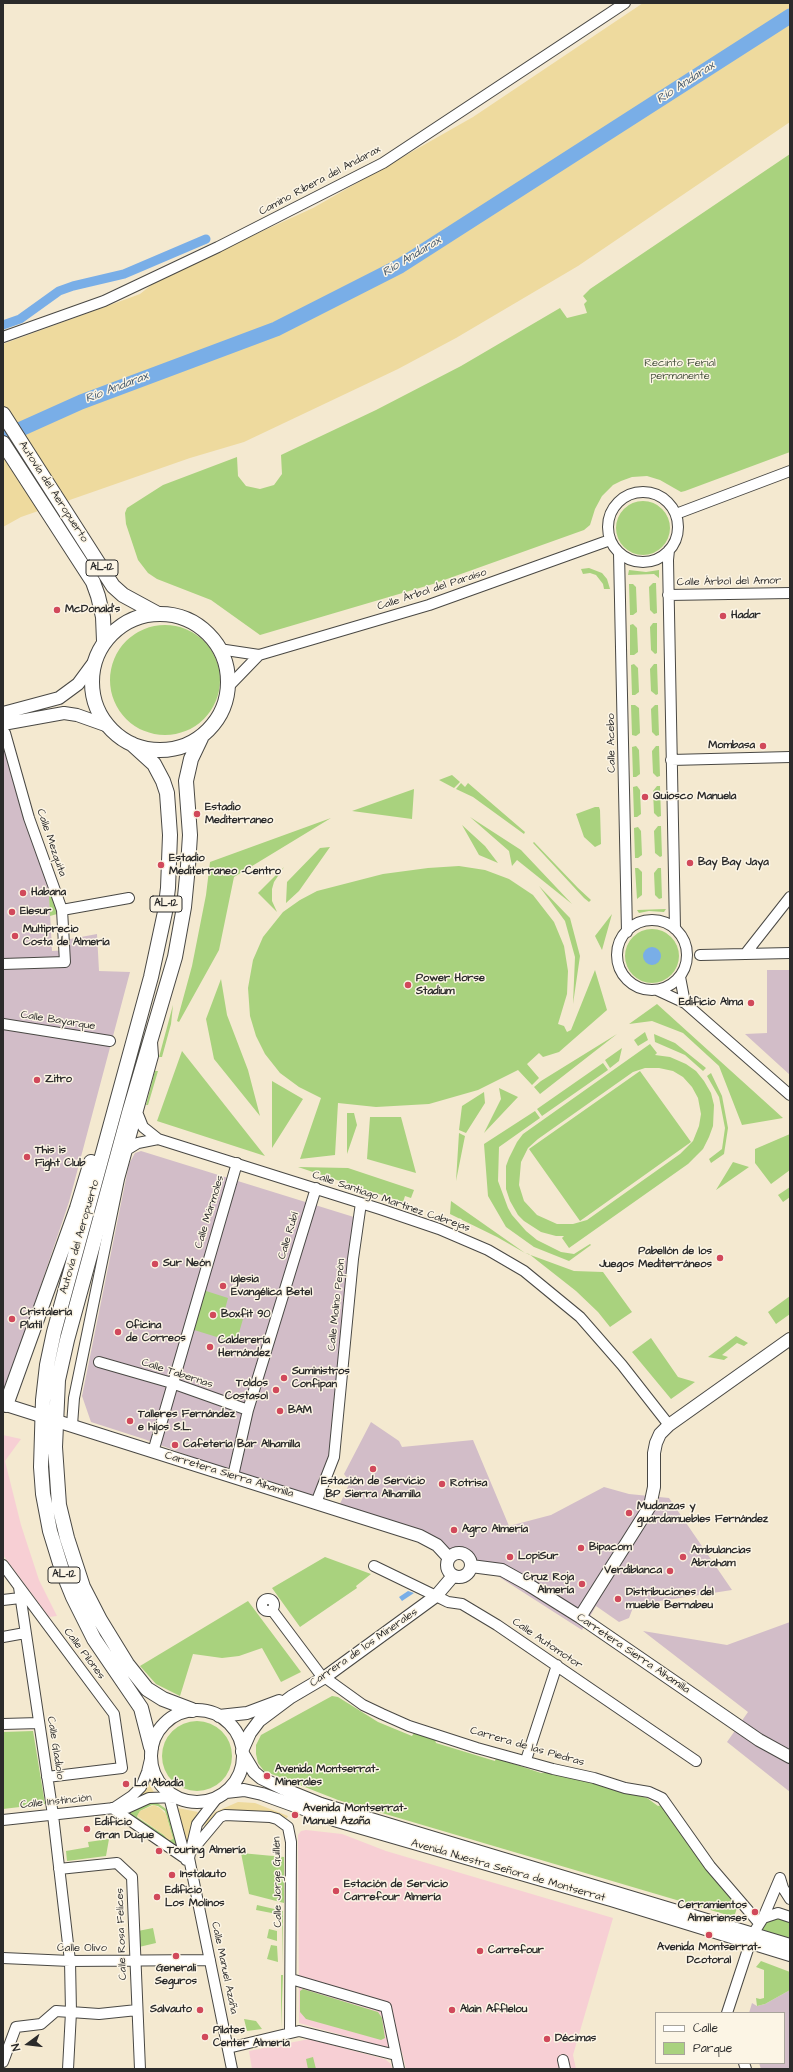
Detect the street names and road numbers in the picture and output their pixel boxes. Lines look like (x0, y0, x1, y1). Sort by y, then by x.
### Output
street label: Camino Ribera del Andarax (257, 143, 383, 219)
street label: Autovía del Aeropuerto (15, 439, 91, 545)
road number: AL-12 (86, 560, 118, 576)
street label: Calle Árbol del Paraíso (376, 566, 488, 614)
street label: Calle Árbol del Amor (677, 574, 781, 590)
street label: Calle Acebo (605, 713, 619, 773)
street label: Calle Mezquita (33, 807, 69, 879)
road number: AL-12 (150, 896, 182, 912)
street label: Calle Bayarque (20, 1009, 96, 1033)
street label: Calle Santiago Martinez Cabrejas (310, 1169, 472, 1235)
street label: Calle Mármoles (193, 1174, 227, 1250)
street label: Autovía del Aeropuerto (57, 1178, 103, 1296)
street label: Calle Rubí (276, 1211, 302, 1261)
street label: Calle Molino Pepón (326, 1258, 348, 1352)
street label: Calle Tabernas (140, 1356, 214, 1392)
street label: Carretera Sierra Alhamilla (163, 1449, 295, 1501)
road number: AL-12 (48, 1567, 80, 1583)
street label: Carrera de los Minerales (308, 1606, 420, 1690)
street label: Carretera Sierra Alhamilla (574, 1611, 692, 1697)
street label: Calle Automotor (509, 1616, 585, 1672)
street label: Calle Pilones (60, 1626, 108, 1682)
street label: Calle Gladiolo (44, 1716, 66, 1780)
street label: Carrera de las Piedras (468, 1724, 586, 1770)
street label: Calle Instinción (20, 1792, 92, 1812)
street label: Calle Jorge Guillén (271, 1836, 285, 1928)
street label: Avenida Nuestra Señora de Montserrat (409, 1837, 607, 1905)
street label: Calle Rosa Felices (114, 1888, 130, 1980)
street label: Calle Manuel Azaña (208, 1921, 240, 2015)
street label: Calle Olivo (57, 1942, 107, 1956)

